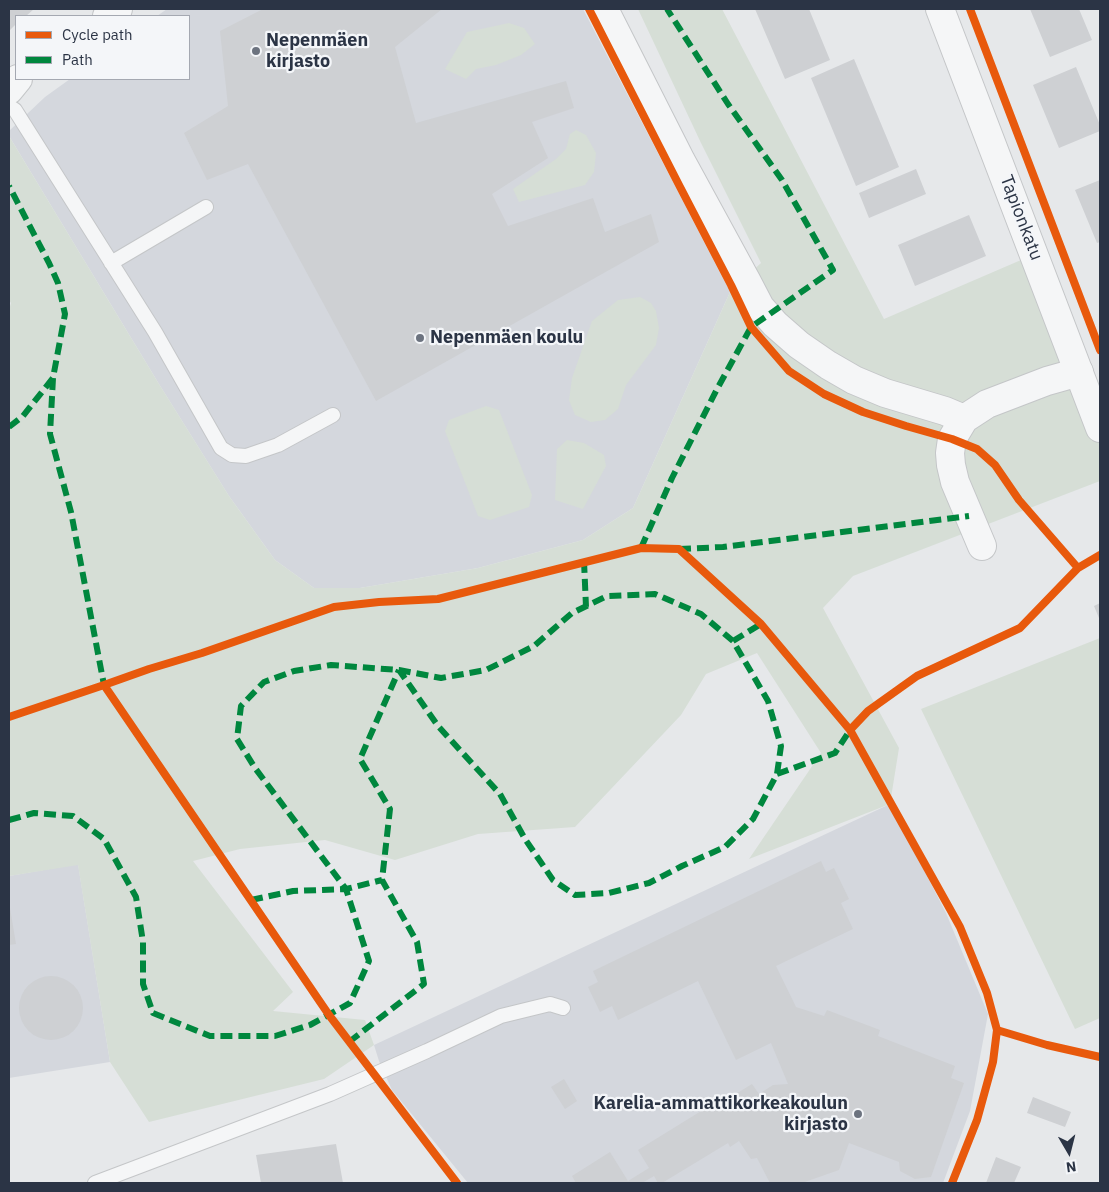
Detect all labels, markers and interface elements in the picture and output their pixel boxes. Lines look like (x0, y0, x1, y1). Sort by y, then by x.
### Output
legend (15, 15, 190, 80)
text: Cycle path (62, 25, 133, 44)
place label: Nepenmäen kirjasto (266, 30, 368, 72)
marker: Nepenmäen kirjasto (250, 45, 262, 57)
text: Path (62, 50, 93, 69)
street label: Tapionkatu (995, 172, 1047, 264)
place label: Nepenmäen koulu (430, 327, 583, 349)
marker: Nepenmäen koulu (414, 332, 426, 344)
place label: Karelia-ammattikorkeakoulun kirjasto (593, 1093, 848, 1136)
marker: Karelia-ammattikorkeakoulun kirjasto (852, 1108, 864, 1120)
north arrow (1044, 1127, 1094, 1177)
text: N (1065, 1157, 1077, 1176)

